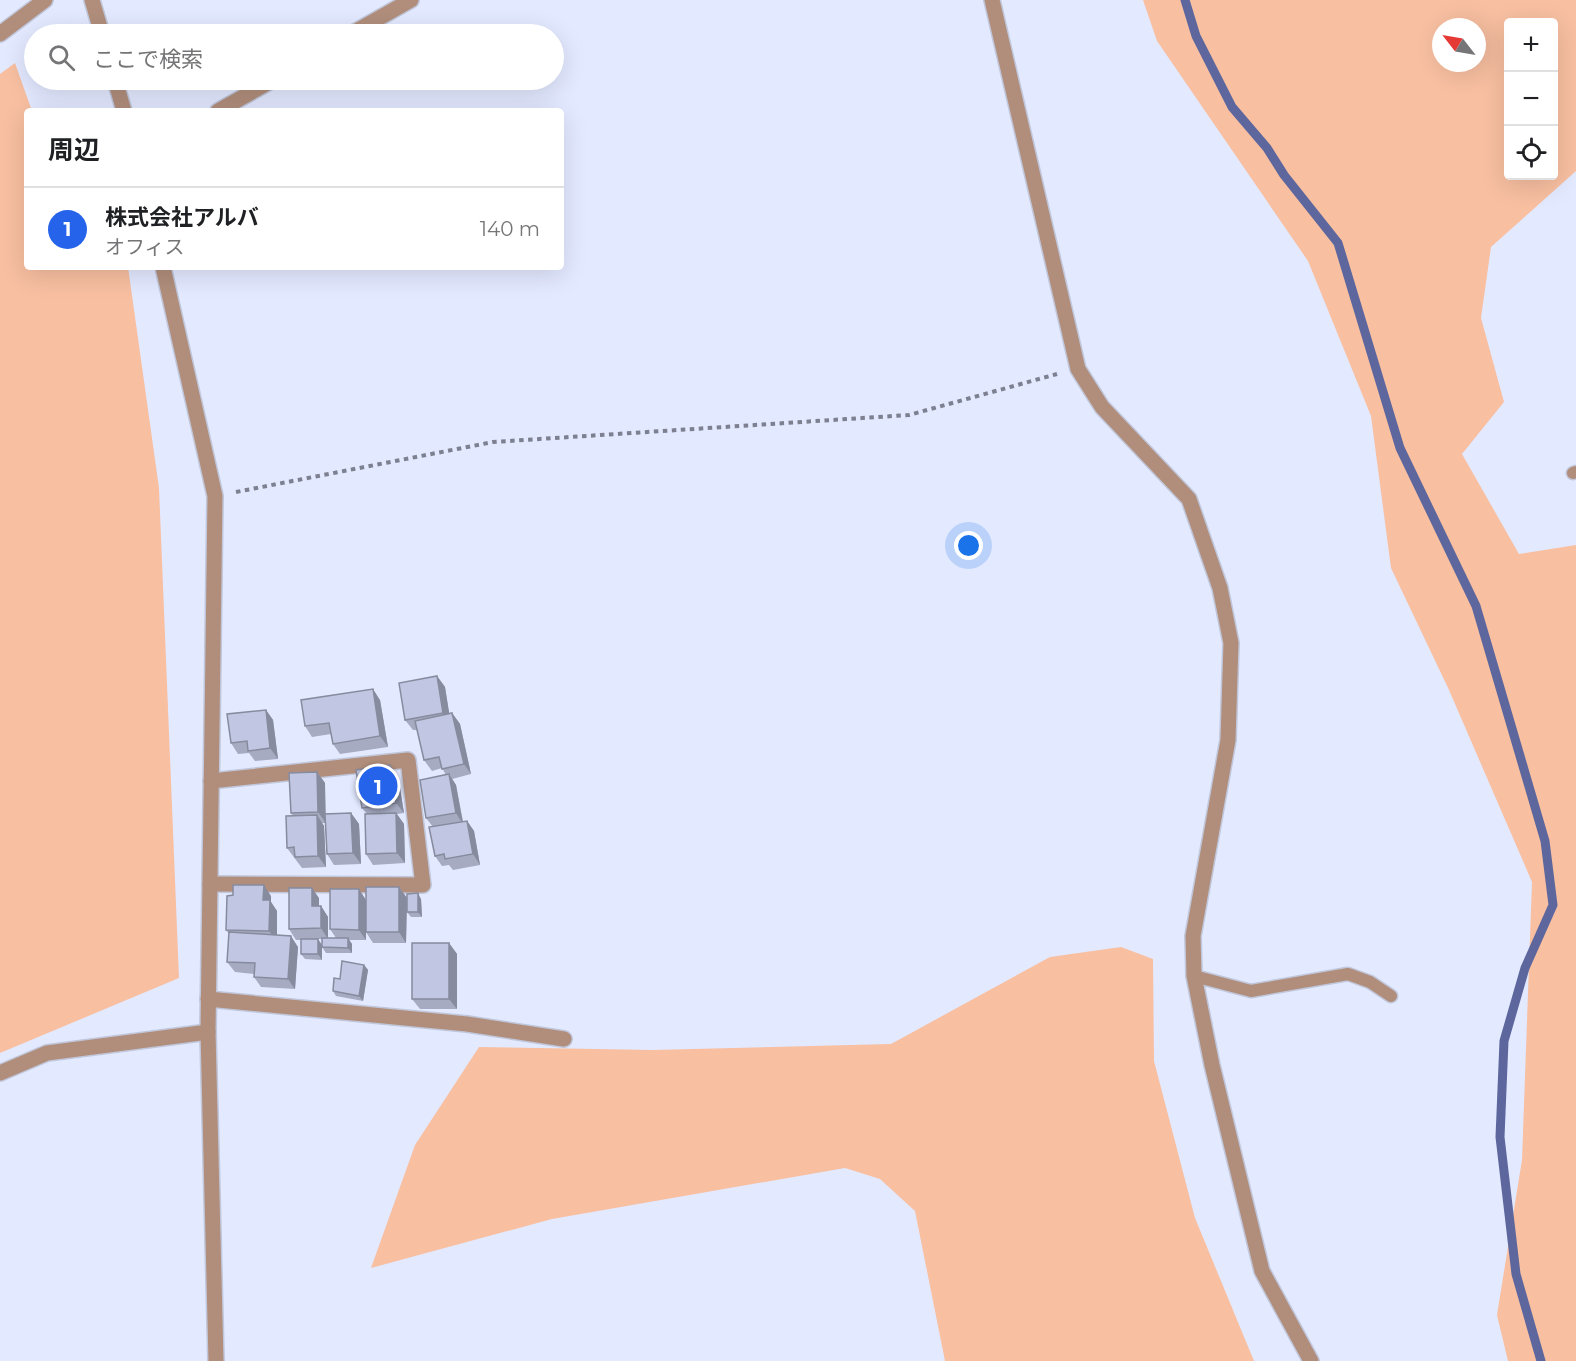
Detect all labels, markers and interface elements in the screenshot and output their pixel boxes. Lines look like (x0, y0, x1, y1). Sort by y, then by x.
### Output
north arrow (1432, 18, 1486, 72)
map controls (1504, 18, 1558, 180)
button: + (1504, 18, 1558, 72)
search box (24, 24, 564, 90)
icon: search (45, 41, 78, 74)
text: ここで検索 (93, 46, 203, 73)
button: − (1504, 72, 1558, 126)
button: locate (1504, 126, 1558, 180)
text: 周辺 (48, 134, 100, 166)
text: 株式会社アルバ (105, 204, 259, 231)
text: 1 (64, 217, 71, 241)
text: 140 m (480, 217, 540, 241)
text: オフィス (105, 235, 185, 259)
your location (954, 531, 983, 560)
pin: 1 (358, 764, 398, 808)

